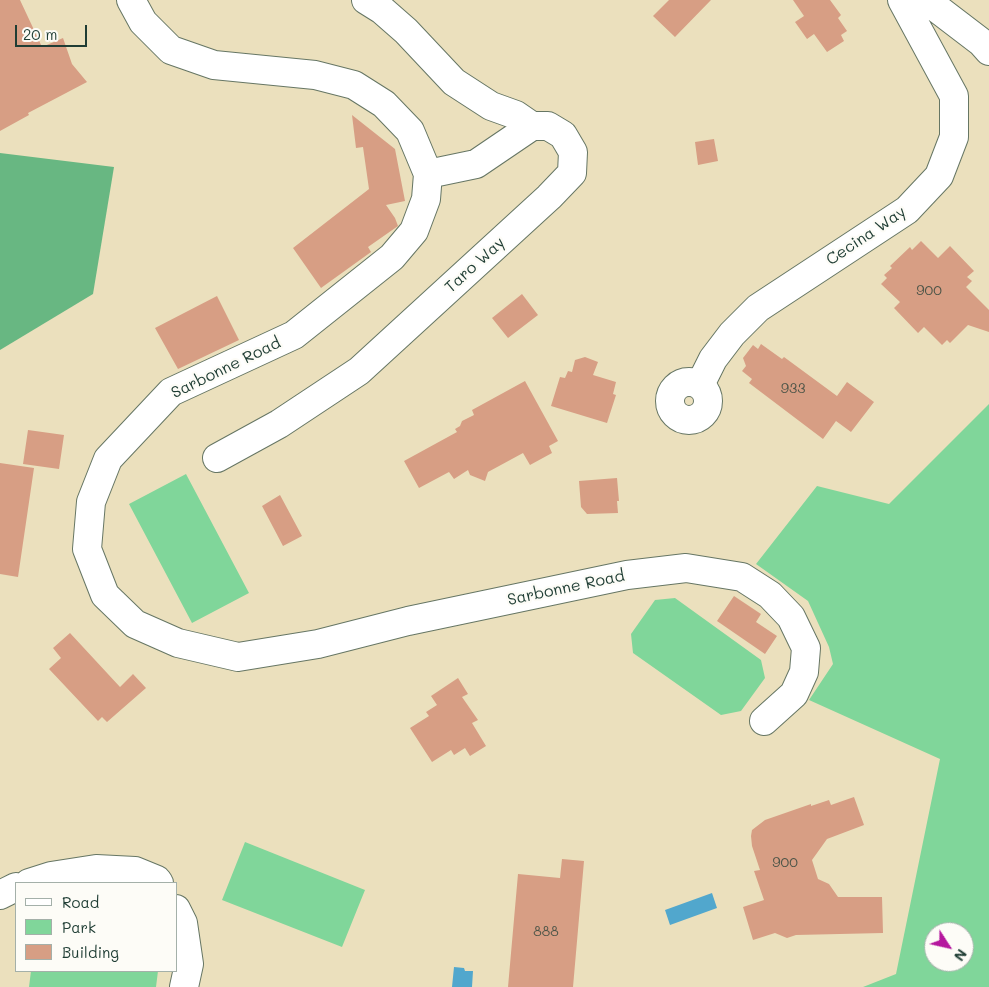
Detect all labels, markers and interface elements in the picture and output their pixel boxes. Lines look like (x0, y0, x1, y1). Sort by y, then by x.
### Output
scale bar (18, 15, 90, 47)
text: 20 m (23, 24, 57, 44)
street label: Cecina Way (823, 202, 909, 270)
street label: Taro Way (441, 233, 509, 297)
house number: 900 (916, 283, 942, 299)
street label: Sarbonne Road (168, 333, 284, 403)
house number: 933 (781, 381, 805, 397)
street label: Sarbonne Road (506, 566, 626, 610)
house number: 900 (772, 855, 798, 871)
legend (15, 882, 178, 972)
text: Road (62, 892, 99, 912)
text: Park (62, 917, 96, 937)
north arrow (924, 922, 974, 972)
house number: 888 (533, 924, 559, 940)
text: Building (62, 942, 119, 962)
text: N (950, 946, 972, 965)

